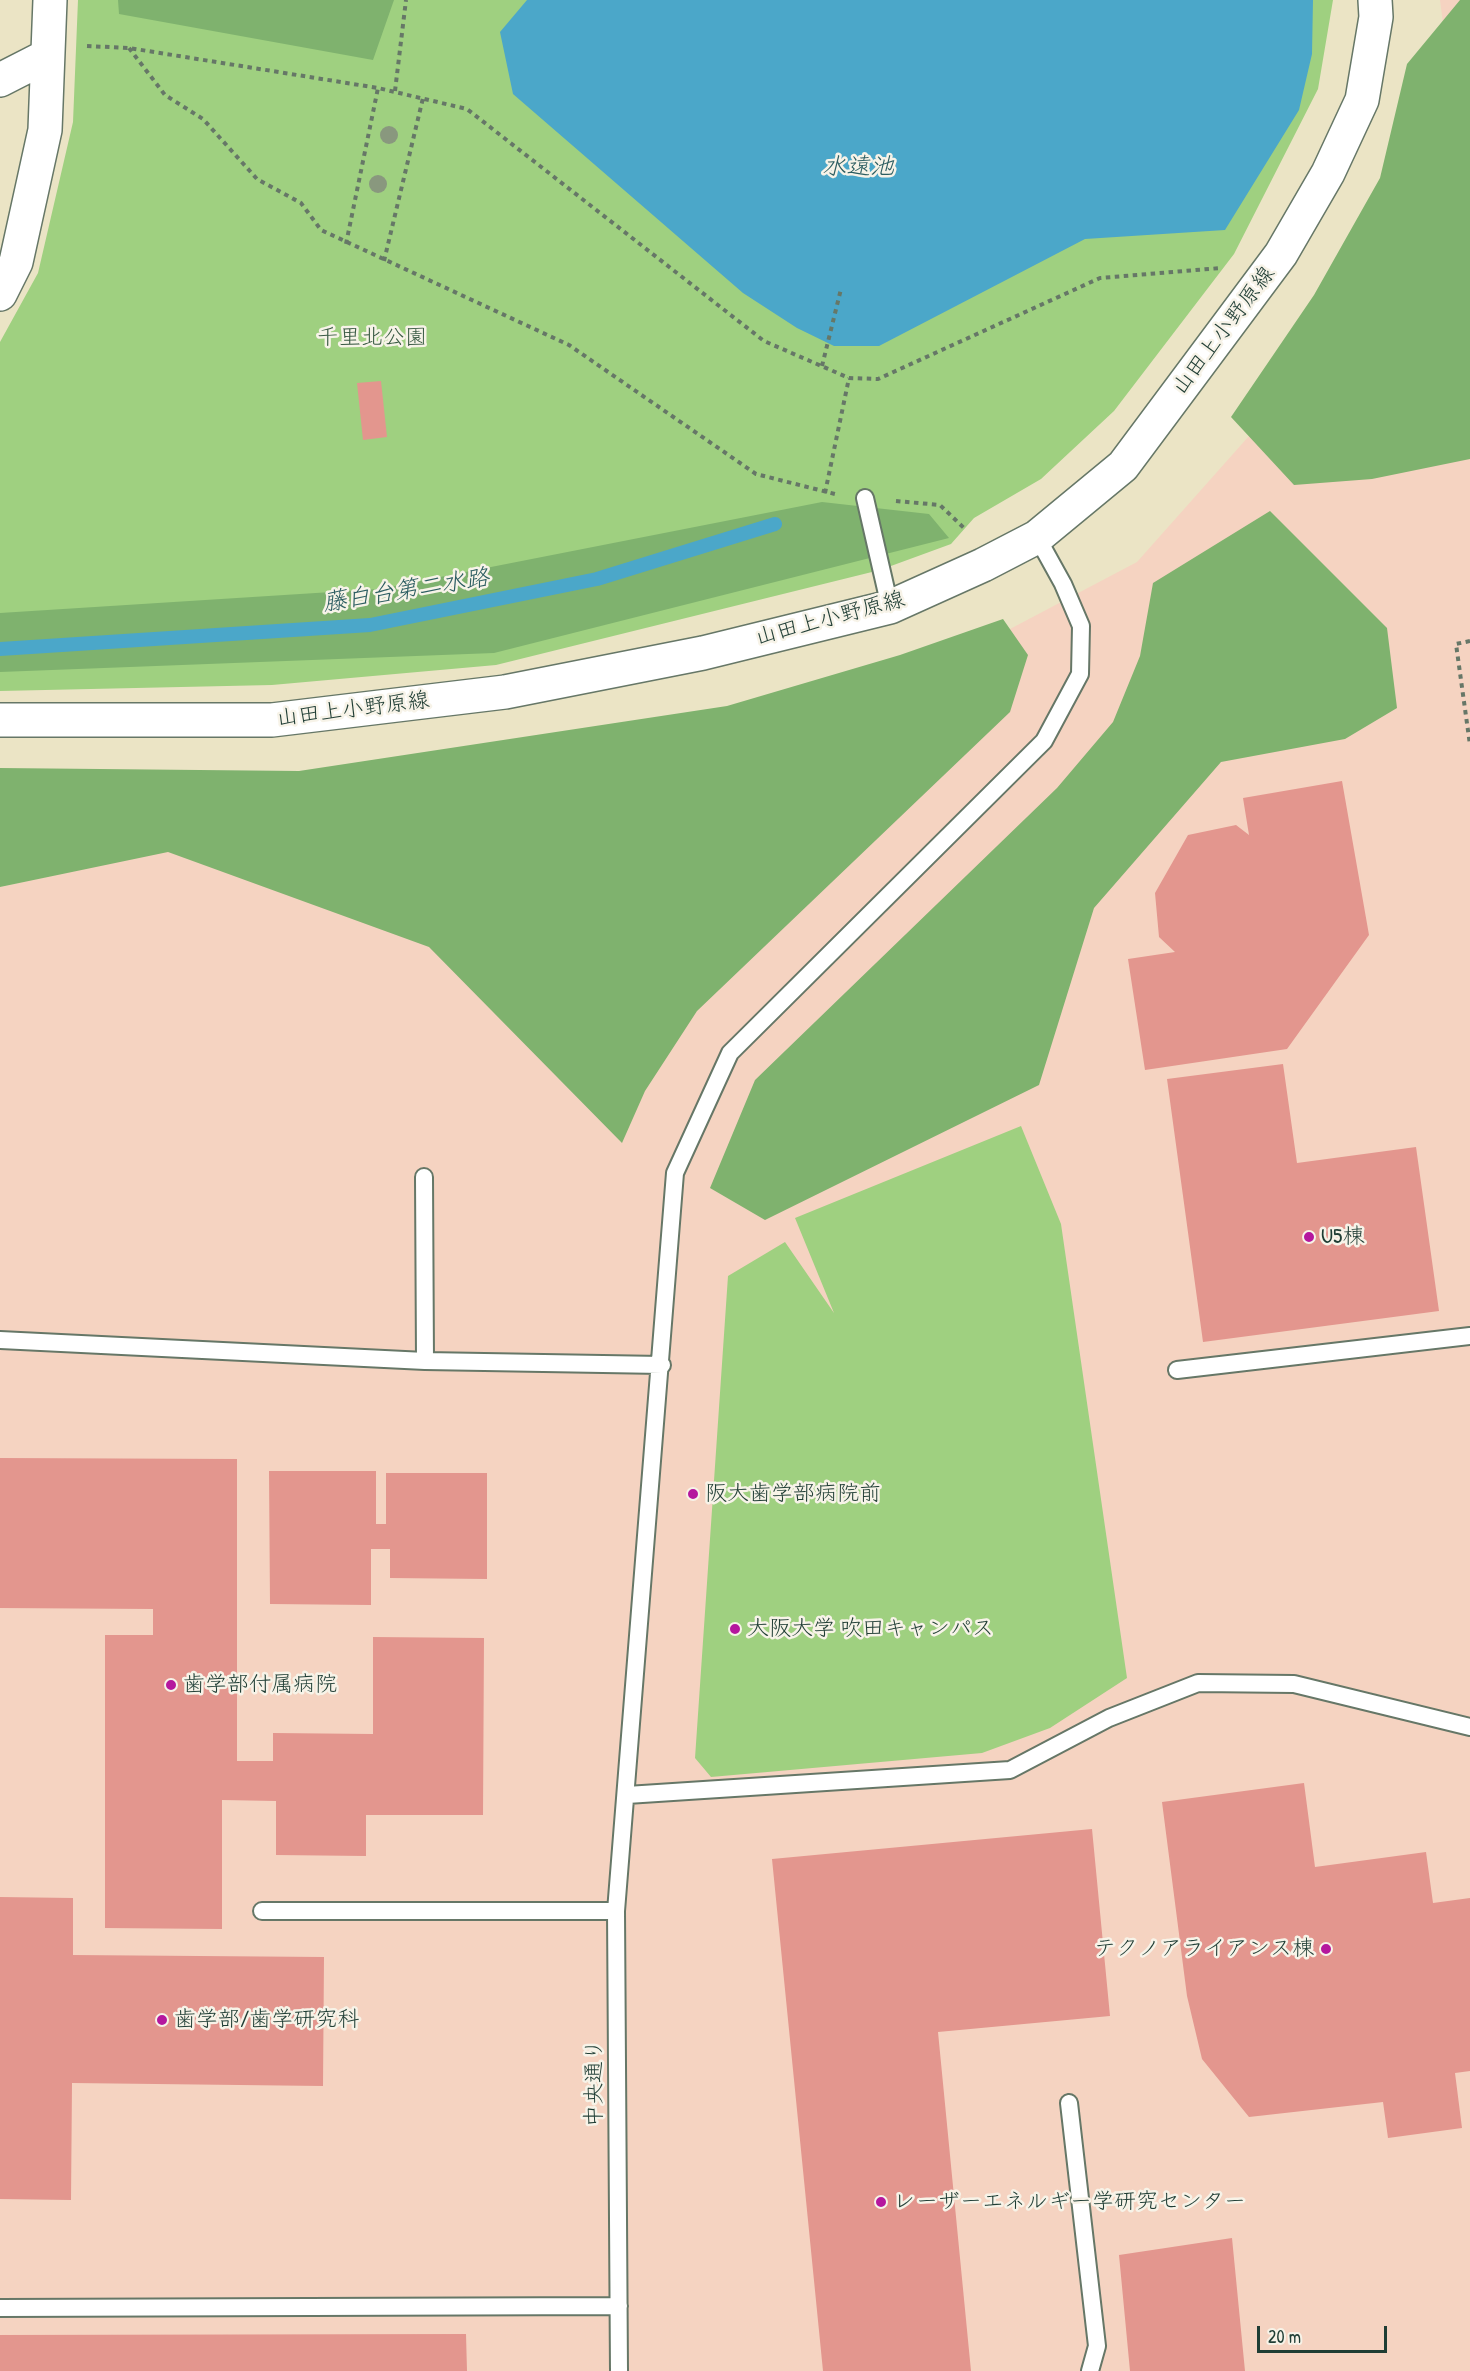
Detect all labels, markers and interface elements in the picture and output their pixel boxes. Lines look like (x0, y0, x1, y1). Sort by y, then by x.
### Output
water label: 水遠池 (822, 154, 894, 182)
street label: 山田上小野原線 (1167, 262, 1281, 400)
park label: 千里北公園 (317, 325, 427, 351)
water label: 藤白台第二水路 (321, 564, 491, 618)
street label: 山田上小野原線 (752, 586, 908, 652)
street label: 山田上小野原線 (275, 688, 431, 732)
place label: U5棟 (1321, 1224, 1364, 1250)
marker: U5棟 (1302, 1230, 1316, 1244)
place label: 阪大歯学部病院前 (705, 1481, 881, 1507)
marker: 阪大歯学部病院前 (686, 1487, 700, 1501)
place label: 大阪大学 吹田キャンパス (747, 1616, 994, 1642)
marker: 大阪大学 吹田キャンパス (728, 1622, 742, 1636)
place label: 歯学部付属病院 (183, 1672, 337, 1698)
marker: 歯学部付属病院 (164, 1678, 178, 1692)
place label: テクノアライアンス棟 (1094, 1936, 1314, 1962)
marker: テクノアライアンス棟 (1319, 1942, 1333, 1956)
place label: 歯学部/歯学研究科 (174, 2007, 359, 2033)
marker: 歯学部/歯学研究科 (155, 2013, 169, 2027)
street label: 中央通り (582, 2039, 608, 2127)
place label: レーザーエネルギー学研究センター (893, 2189, 1246, 2215)
marker: レーザーエネルギー学研究センター (874, 2195, 888, 2209)
scale bar (1260, 2314, 1390, 2352)
text: 20 m (1268, 2324, 1301, 2349)

